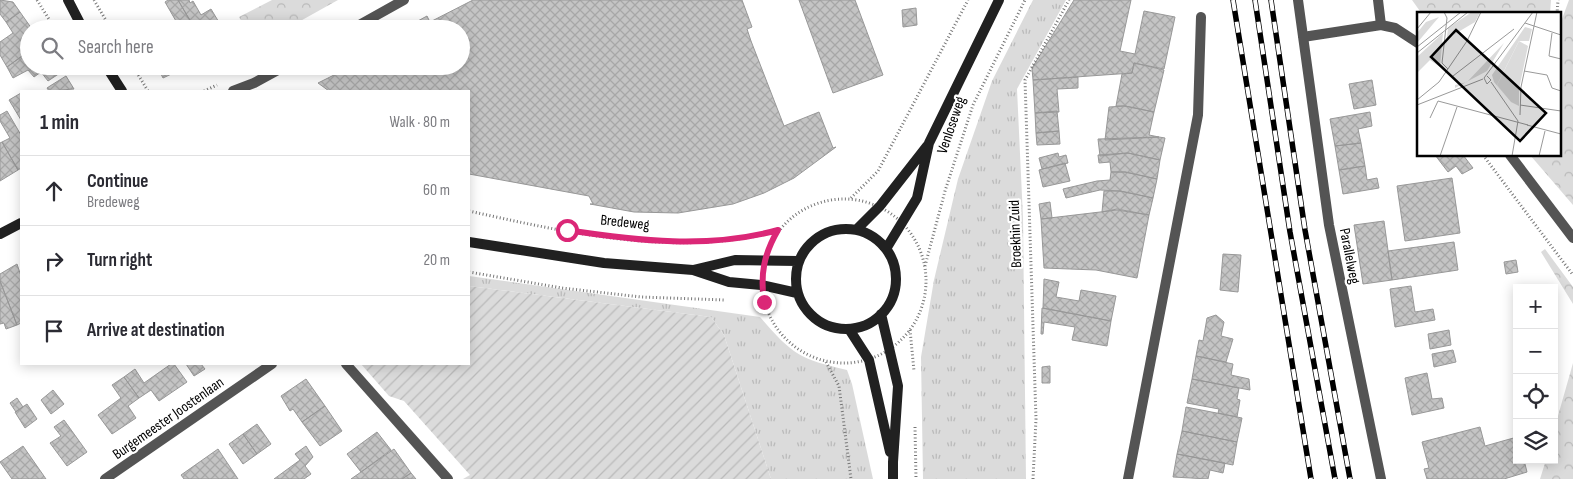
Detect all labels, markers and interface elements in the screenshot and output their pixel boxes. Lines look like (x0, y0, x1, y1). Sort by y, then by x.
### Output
inset map (1417, 12, 1560, 156)
search box (20, 20, 470, 75)
icon: search (38, 34, 66, 62)
text: Search here (78, 36, 154, 59)
street label: Venloseweg (933, 94, 970, 156)
text: 1 min (40, 110, 79, 135)
text: Walk · 80 m (390, 113, 450, 132)
text: Continue (87, 170, 148, 193)
icon: ahead (40, 177, 68, 205)
text: 60 m (423, 181, 450, 200)
text: Bredeweg (87, 193, 140, 212)
street label: Broekhin Zuid (1005, 200, 1026, 268)
street label: Bredeweg (599, 210, 651, 235)
route start (556, 219, 579, 242)
street label: Parallelweg (1335, 227, 1364, 286)
icon: right (40, 247, 68, 275)
text: Turn right (87, 249, 152, 272)
text: 20 m (423, 251, 450, 270)
map controls (1513, 284, 1558, 464)
button: + (1513, 284, 1558, 329)
route end (753, 291, 776, 314)
icon: arrive (40, 317, 68, 345)
text: Arrive at destination (87, 319, 225, 342)
button: − (1513, 329, 1558, 374)
street label: Burgemeester Joostenlaan (109, 373, 228, 464)
button: locate (1513, 374, 1558, 419)
button: layers (1513, 419, 1558, 464)

